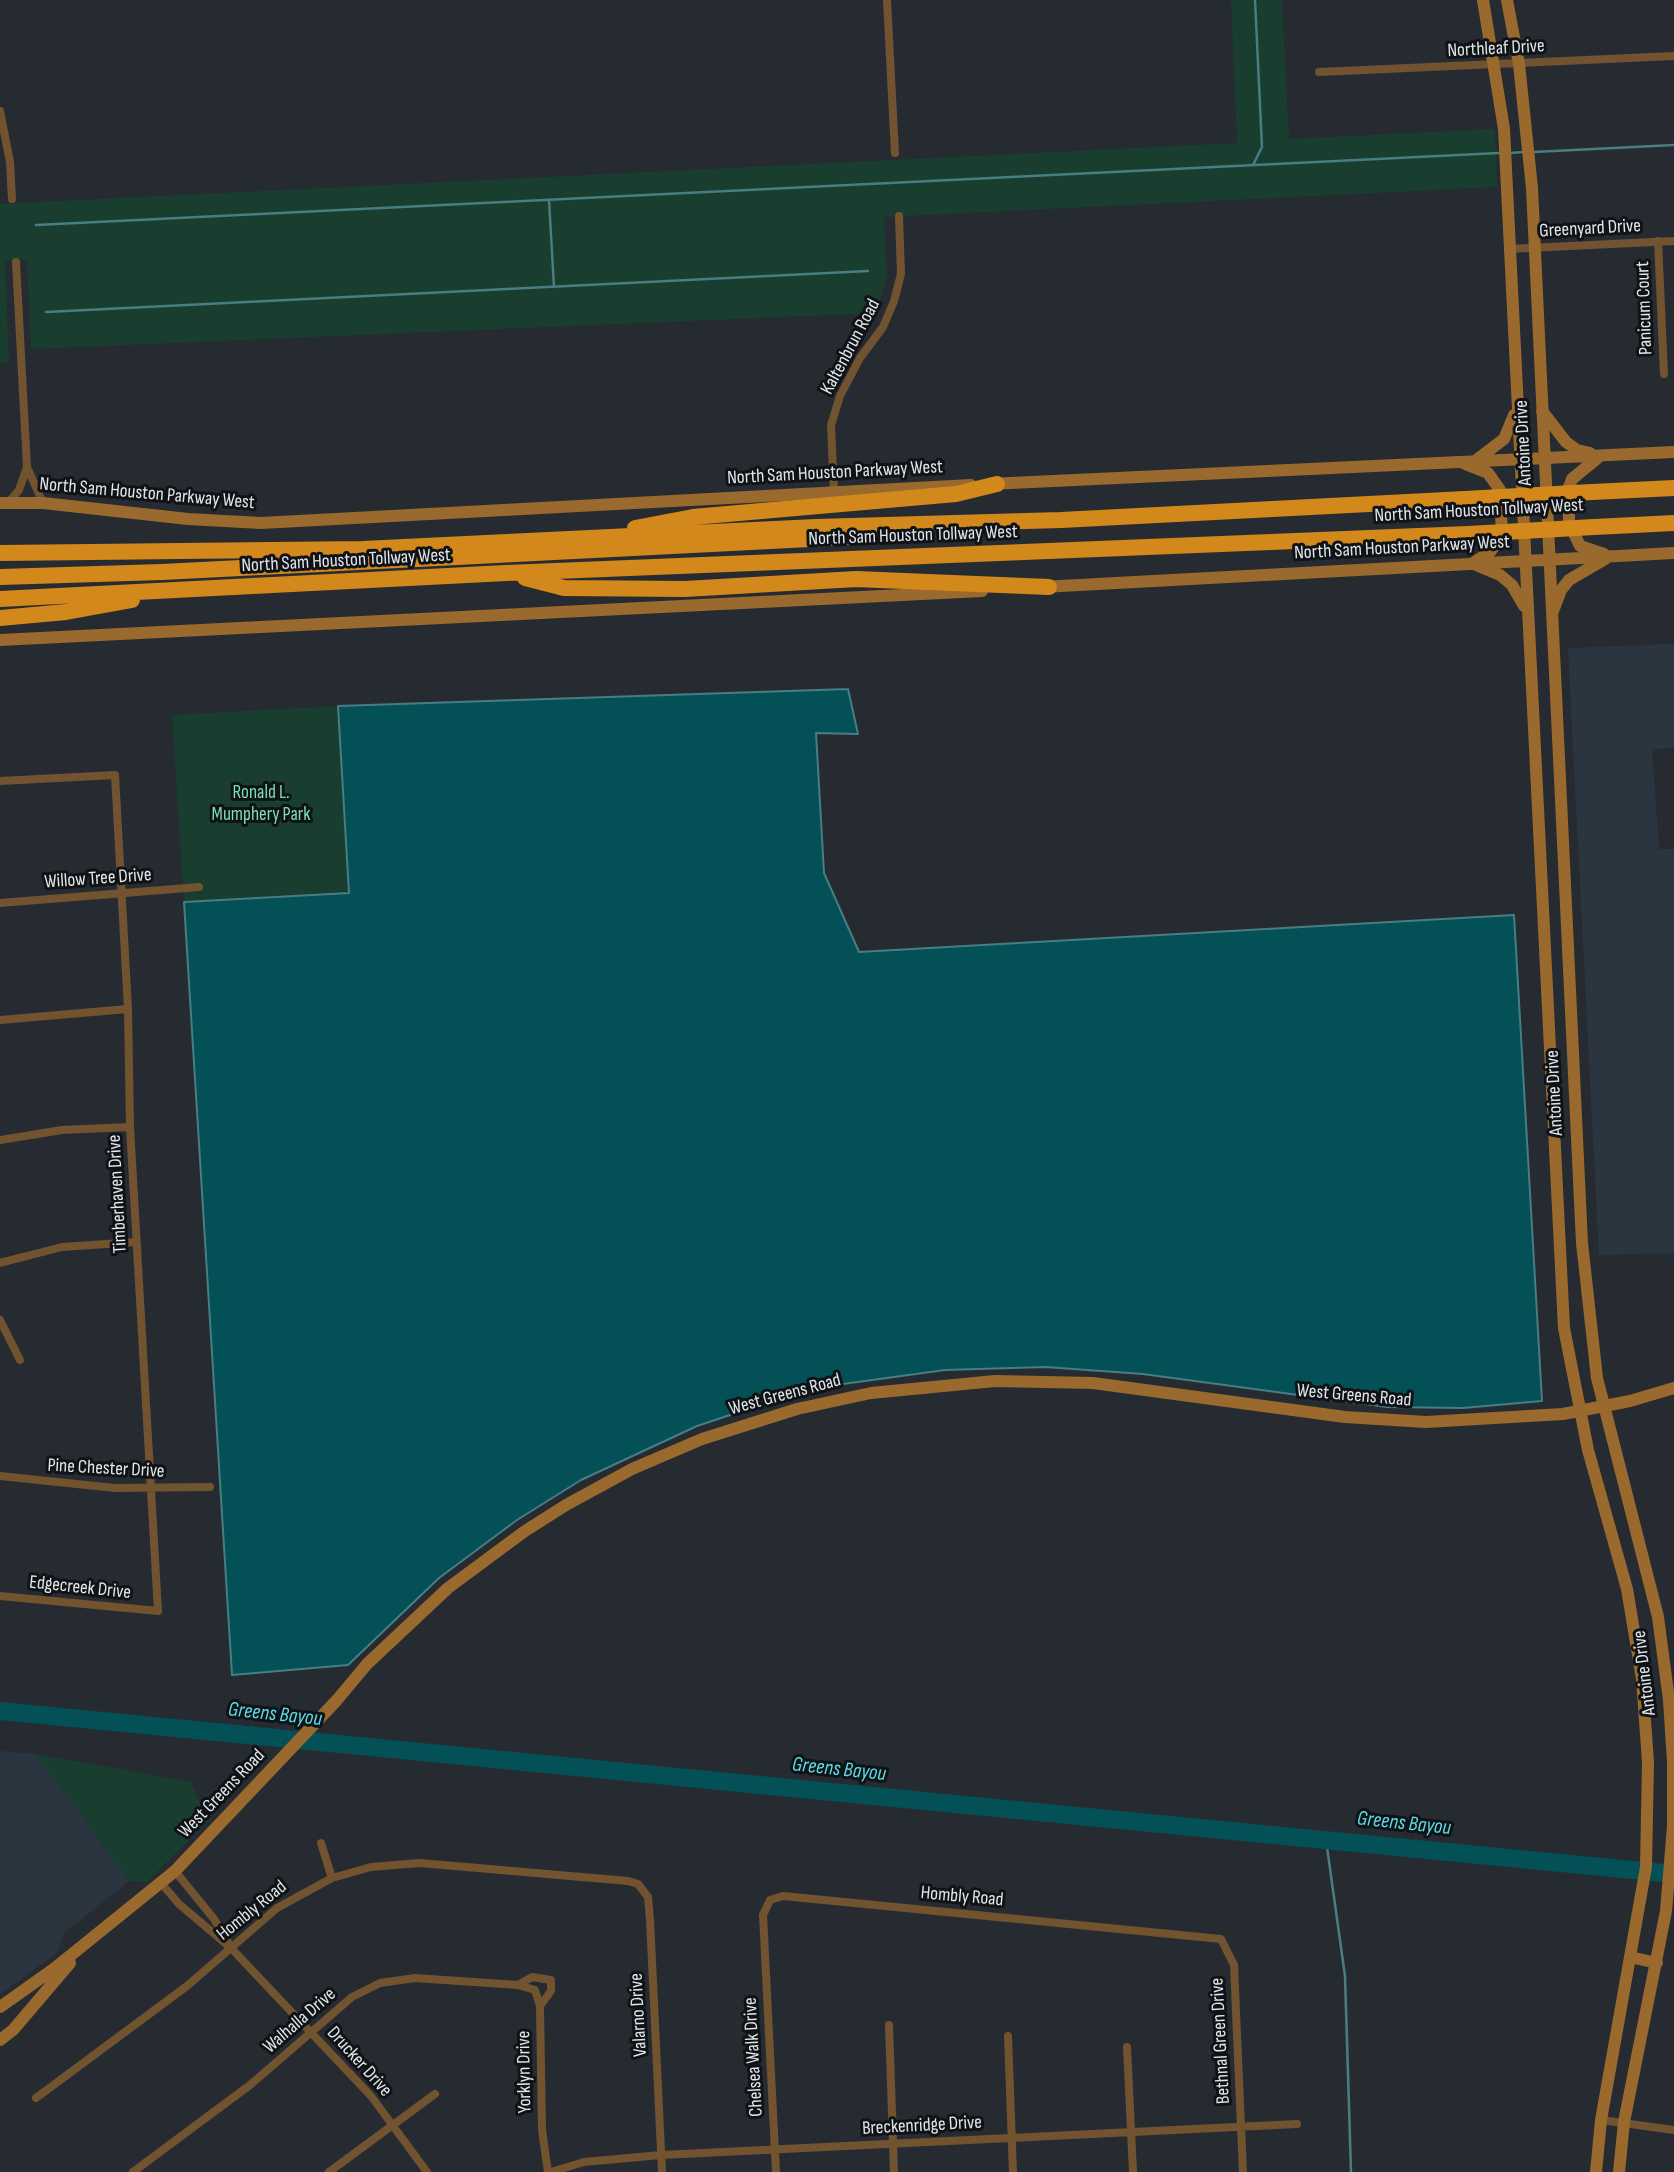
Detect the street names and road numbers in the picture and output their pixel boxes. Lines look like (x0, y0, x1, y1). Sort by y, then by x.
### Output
street label: Northleaf Drive (1447, 35, 1545, 63)
street label: Greenyard Drive (1539, 215, 1641, 243)
street label: Panicum Court (1632, 261, 1658, 355)
street label: Kaltenbrun Road (816, 295, 886, 399)
street label: Antoine Drive (1510, 400, 1538, 486)
street label: North Sam Houston Parkway West (727, 456, 943, 490)
street label: North Sam Houston Parkway West (38, 473, 256, 515)
street label: North Sam Houston Tollway West (1374, 494, 1584, 528)
street label: North Sam Houston Tollway West (808, 521, 1018, 551)
street label: North Sam Houston Parkway West (1294, 531, 1510, 565)
street label: North Sam Houston Tollway West (241, 544, 451, 578)
street label: Willow Tree Drive (44, 864, 152, 894)
street label: Antoine Drive (1541, 1050, 1569, 1136)
street label: Timberhaven Drive (104, 1134, 132, 1254)
street label: West Greens Road (727, 1369, 843, 1421)
street label: West Greens Road (1296, 1380, 1412, 1412)
street label: Pine Chester Drive (47, 1455, 165, 1483)
street label: Edgecreek Drive (28, 1571, 132, 1605)
street label: Antoine Drive (1628, 1629, 1662, 1717)
street label: West Greens Road (174, 1745, 270, 1843)
street label: Hombly Road (213, 1876, 291, 1946)
street label: Hombly Road (920, 1882, 1004, 1912)
street label: Valarno Drive (625, 1973, 653, 2057)
street label: Bethnal Green Drive (1206, 1977, 1236, 2105)
street label: Walhalla Drive (259, 1983, 341, 2059)
street label: Chelsea Walk Drive (739, 1997, 769, 2117)
street label: Drucker Drive (322, 2022, 396, 2102)
street label: Yorklyn Drive (513, 2030, 537, 2114)
street label: Breckenridge Drive (862, 2111, 982, 2141)

